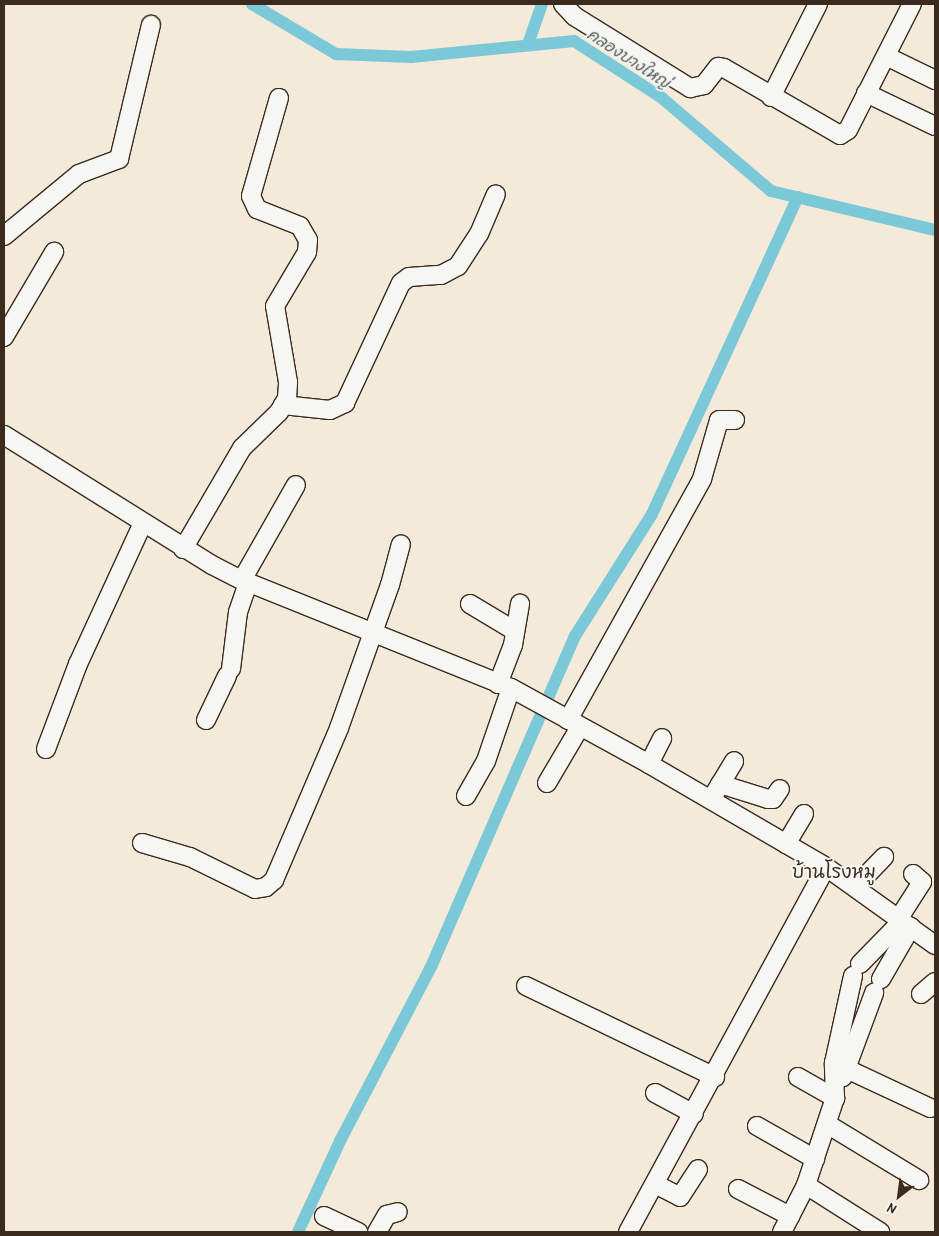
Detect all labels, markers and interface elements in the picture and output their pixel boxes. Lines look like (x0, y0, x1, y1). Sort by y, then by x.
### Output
water label: คลองบางใหญ่ (584, 24, 674, 92)
district label: บ้านโรงหมู (792, 861, 876, 883)
north arrow (874, 1171, 924, 1221)
text: N (883, 1199, 899, 1220)

